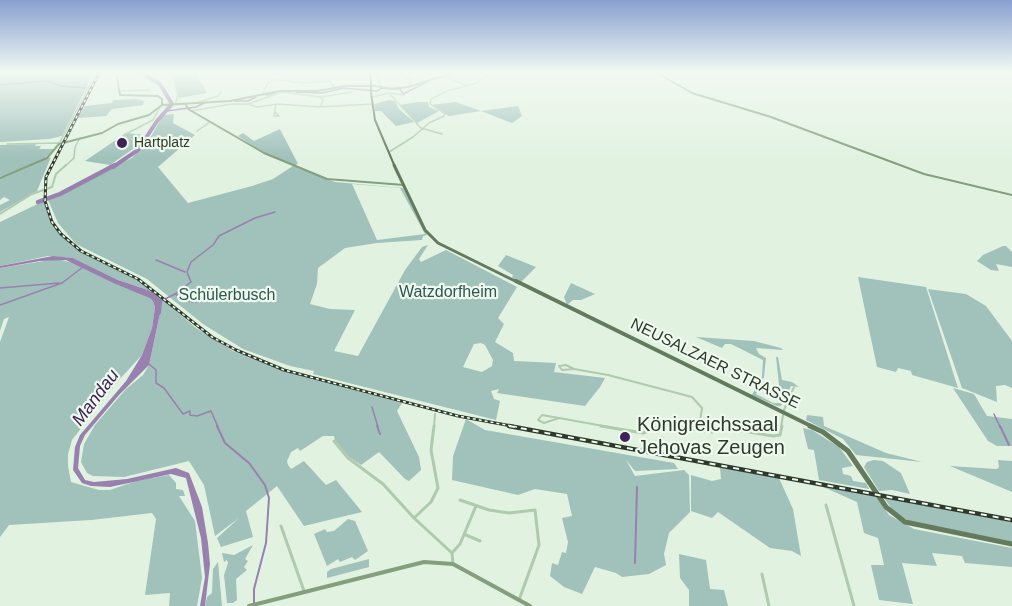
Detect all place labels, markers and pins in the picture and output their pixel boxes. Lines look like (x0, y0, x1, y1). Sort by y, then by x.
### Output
place label: Hartplatz (134, 135, 190, 151)
marker: Hartplatz (115, 136, 129, 150)
place label: Königreichssaal Jehovas Zeugen (637, 413, 785, 460)
marker: Königreichssaal Jehovas Zeugen (618, 430, 632, 444)

